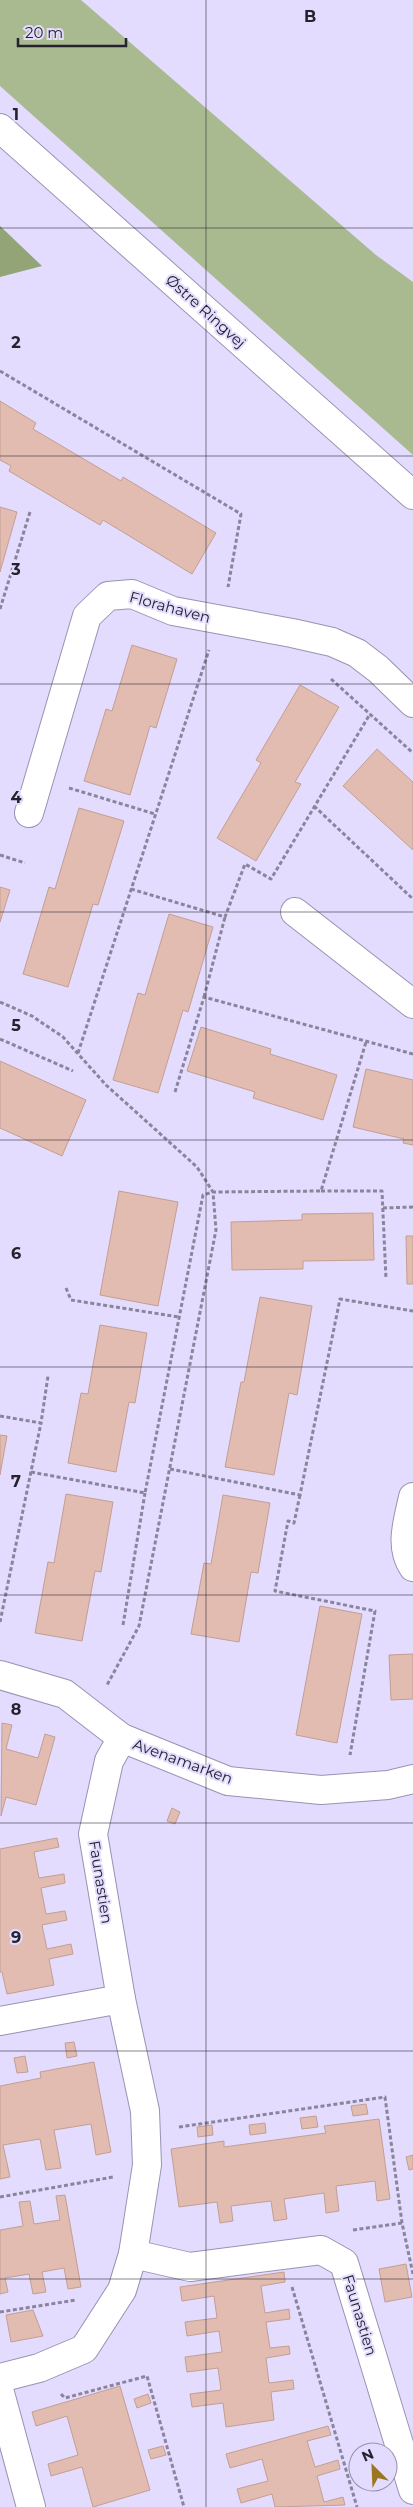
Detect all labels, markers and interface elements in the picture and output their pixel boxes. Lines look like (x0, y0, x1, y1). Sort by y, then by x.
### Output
text: B (304, 7, 316, 26)
scale bar (18, 15, 125, 47)
text: 20 m (25, 23, 63, 42)
text: 1 (13, 105, 19, 124)
street label: Østre Ringvej (162, 270, 250, 352)
text: 2 (11, 333, 21, 352)
text: 3 (10, 560, 21, 579)
street label: Florahaven (127, 587, 213, 627)
text: 4 (10, 788, 22, 807)
text: 5 (11, 1016, 21, 1035)
text: 6 (11, 1244, 21, 1263)
text: 7 (11, 1472, 21, 1491)
text: 8 (11, 1700, 21, 1719)
street label: Avenamarken (130, 1734, 236, 1788)
street label: Faunastien (85, 1839, 117, 1925)
text: 9 (11, 1928, 21, 1947)
street label: Faunastien (339, 2272, 381, 2358)
north arrow (348, 2442, 398, 2492)
text: N (359, 2445, 377, 2466)

